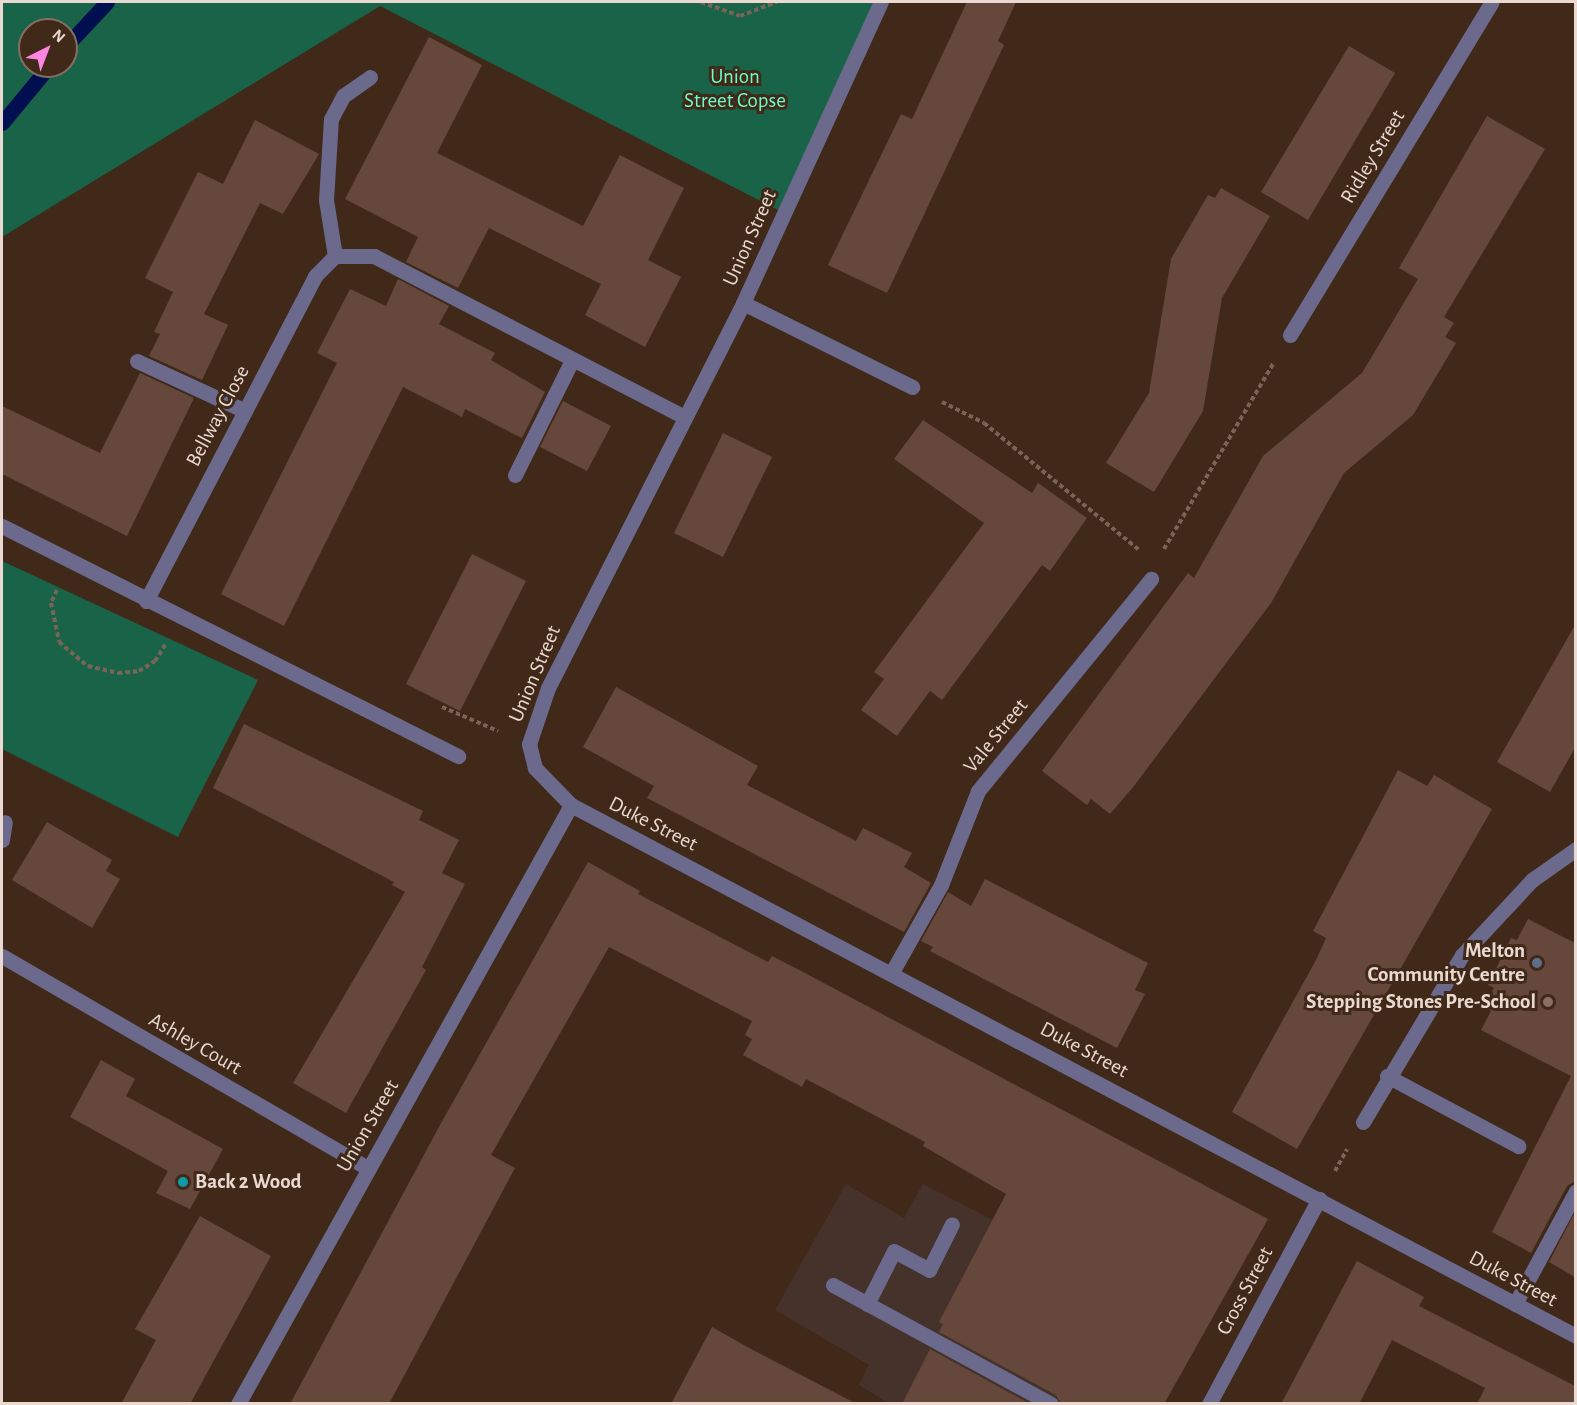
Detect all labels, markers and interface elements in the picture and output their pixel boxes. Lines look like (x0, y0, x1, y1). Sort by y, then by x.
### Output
north arrow (18, 18, 78, 78)
text: N (49, 26, 68, 46)
park label: Union Street Copse (684, 64, 786, 114)
street label: Ridley Street (1335, 106, 1411, 208)
street label: Union Street (718, 186, 782, 290)
street label: Bellway Close (181, 361, 255, 471)
street label: Union Street (503, 622, 567, 726)
street label: Vale Street (958, 694, 1034, 778)
street label: Duke Street (604, 791, 702, 857)
place label: Melton Community Centre (1368, 938, 1525, 988)
marker: Melton Community Centre (1530, 956, 1544, 970)
place label: Stepping Stones Pre-School (1306, 989, 1536, 1015)
marker: Stepping Stones Pre-School (1541, 995, 1555, 1009)
street label: Ashley Court (144, 1007, 246, 1081)
street label: Duke Street (1036, 1016, 1132, 1084)
street label: Union Street (331, 1075, 405, 1177)
place label: Back 2 Wood (195, 1169, 302, 1195)
marker: Back 2 Wood (176, 1175, 190, 1189)
street label: Cross Street (1211, 1243, 1279, 1339)
street label: Duke Street (1465, 1245, 1561, 1313)

